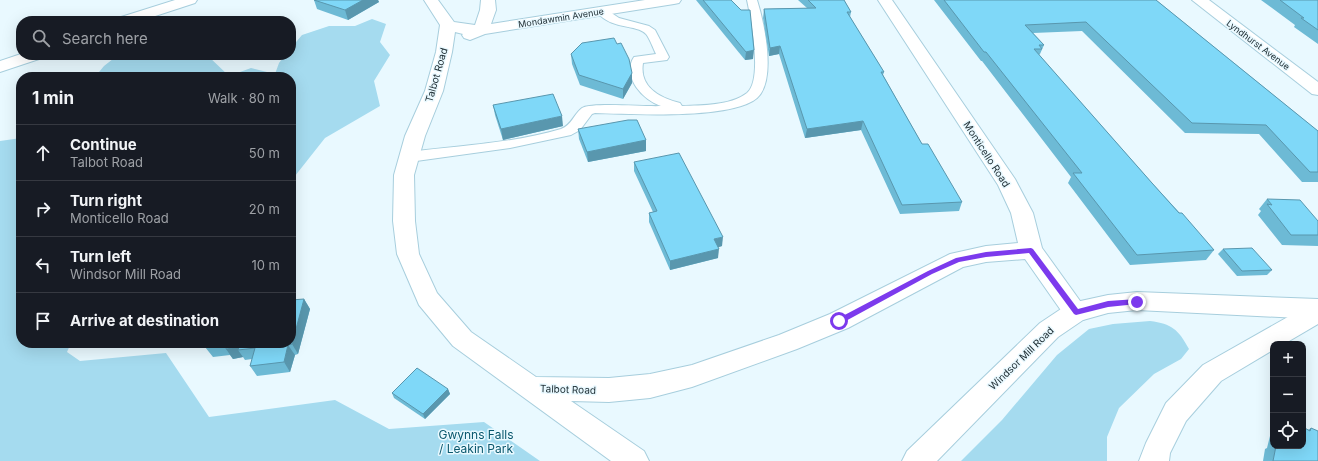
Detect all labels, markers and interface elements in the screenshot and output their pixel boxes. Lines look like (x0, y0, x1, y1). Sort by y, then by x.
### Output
street label: Mondawmin Avenue (517, 5, 604, 30)
search box (16, 16, 296, 60)
street label: Lyndhurst Avenue (1225, 17, 1292, 72)
icon: search (30, 27, 52, 49)
text: Search here (62, 29, 148, 48)
street label: Talbot Road (423, 46, 449, 104)
text: 1 min (32, 88, 74, 108)
text: Walk · 80 m (208, 90, 280, 106)
street label: Monticello Road (961, 119, 1013, 189)
text: Continue (70, 135, 137, 154)
icon: ahead (32, 142, 54, 164)
text: 50 m (249, 145, 280, 161)
text: Talbot Road (70, 154, 143, 170)
text: Turn right (70, 191, 142, 210)
icon: right (32, 198, 54, 220)
text: 20 m (249, 201, 280, 217)
text: Monticello Road (70, 210, 169, 226)
text: Turn left (70, 247, 131, 266)
icon: left (32, 254, 54, 276)
text: 10 m (251, 257, 280, 273)
text: Windsor Mill Road (70, 266, 181, 282)
route end (1128, 293, 1146, 311)
icon: arrive (32, 310, 54, 332)
text: Arrive at destination (70, 311, 219, 330)
route start (830, 312, 848, 330)
street label: Windsor Mill Road (986, 324, 1056, 392)
map controls (1270, 341, 1306, 449)
button: + (1270, 341, 1306, 377)
button: − (1270, 377, 1306, 413)
street label: Talbot Road (540, 382, 596, 396)
button: locate (1270, 413, 1306, 449)
park label: Gwynns Falls / Leakin Park (438, 427, 514, 456)

